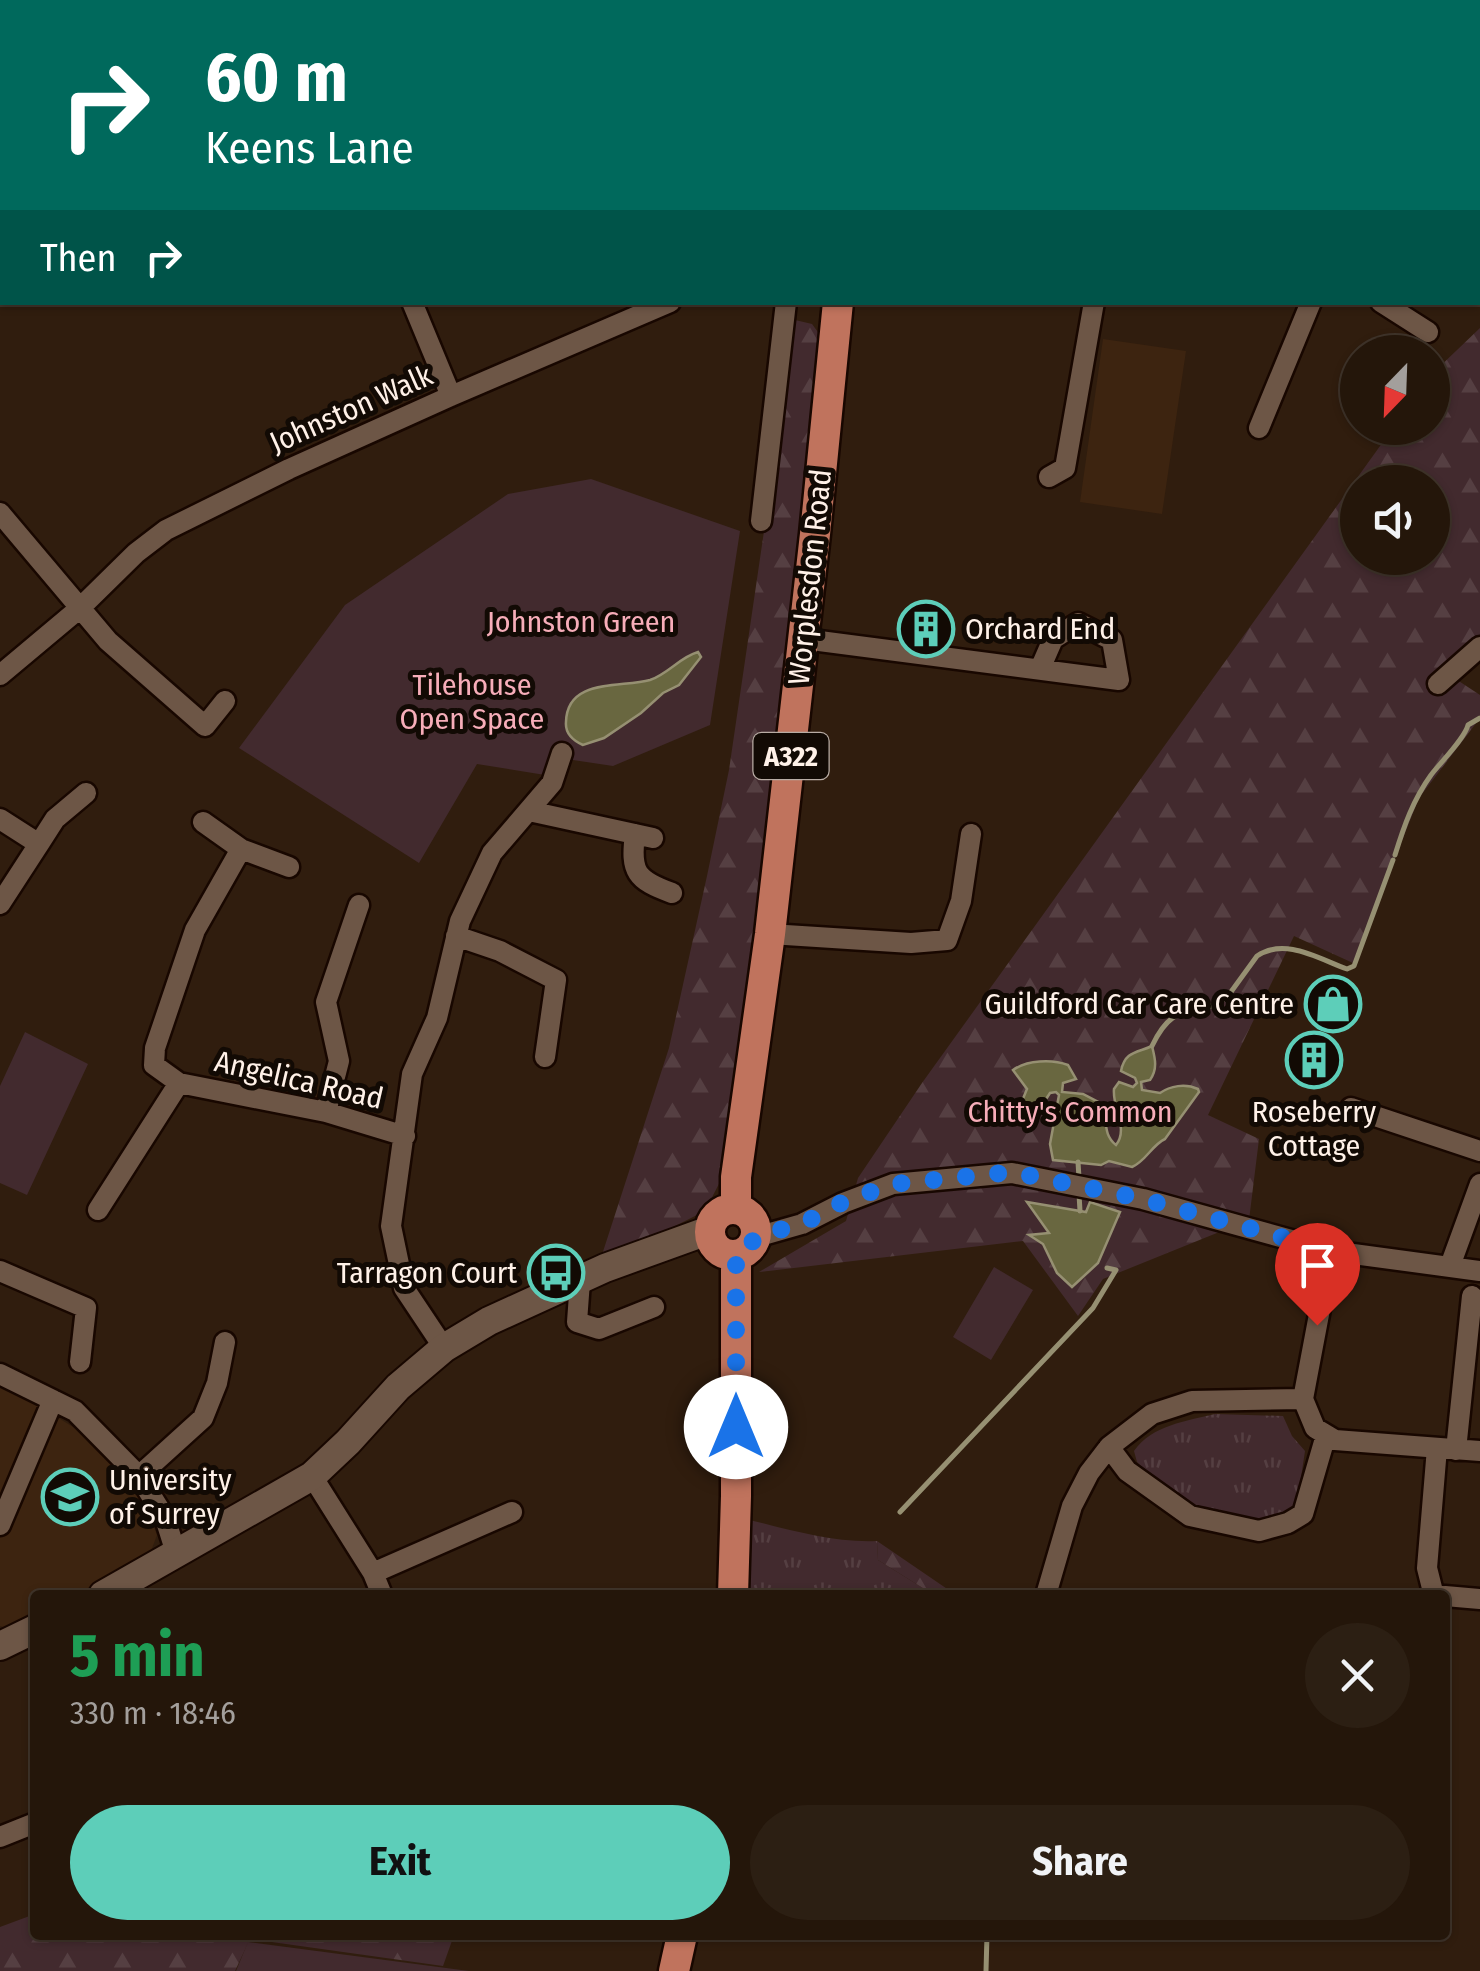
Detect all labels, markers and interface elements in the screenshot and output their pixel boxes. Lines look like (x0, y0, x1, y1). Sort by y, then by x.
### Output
text: 60 m (205, 36, 348, 120)
icon: right (40, 40, 170, 170)
text: Keens Lane (205, 121, 414, 175)
icon: right (136, 230, 191, 285)
text: Then (40, 235, 116, 281)
north arrow (1340, 335, 1450, 445)
map controls (1340, 335, 1450, 575)
street label: Johnston Walk (264, 357, 438, 461)
button: sound (1340, 465, 1450, 575)
street label: Worplesdon Road (781, 467, 839, 687)
building icon: Orchard End (896, 599, 956, 659)
park label: Johnston Green (487, 604, 675, 640)
place label: Orchard End (965, 611, 1115, 647)
park label: Tilehouse Open Space (400, 667, 544, 737)
road number: A322 (754, 733, 828, 779)
shop icon: Guildford Car Care Centre (1303, 974, 1363, 1034)
place label: Guildford Car Care Centre (984, 986, 1294, 1022)
building icon: Roseberry Cottage (1284, 1030, 1344, 1090)
street label: Angelica Road (211, 1043, 387, 1117)
park label: Chitty's Common (968, 1094, 1173, 1130)
place label: Roseberry Cottage (1252, 1094, 1377, 1164)
pin (1275, 1223, 1360, 1326)
icon: arrive (1290, 1238, 1345, 1293)
bus stop icon: Tarragon Court (526, 1243, 586, 1303)
place label: Tarragon Court (337, 1255, 517, 1291)
position arrow (684, 1375, 788, 1479)
place label: University of Surrey (109, 1462, 232, 1532)
school or university icon: University of Surrey (40, 1467, 100, 1527)
text: 5 min (70, 1620, 205, 1692)
button: close (1305, 1623, 1410, 1728)
text: 330 m · 18:46 (70, 1694, 236, 1732)
button: Exit (70, 1805, 730, 1920)
button: Share (750, 1805, 1410, 1920)

